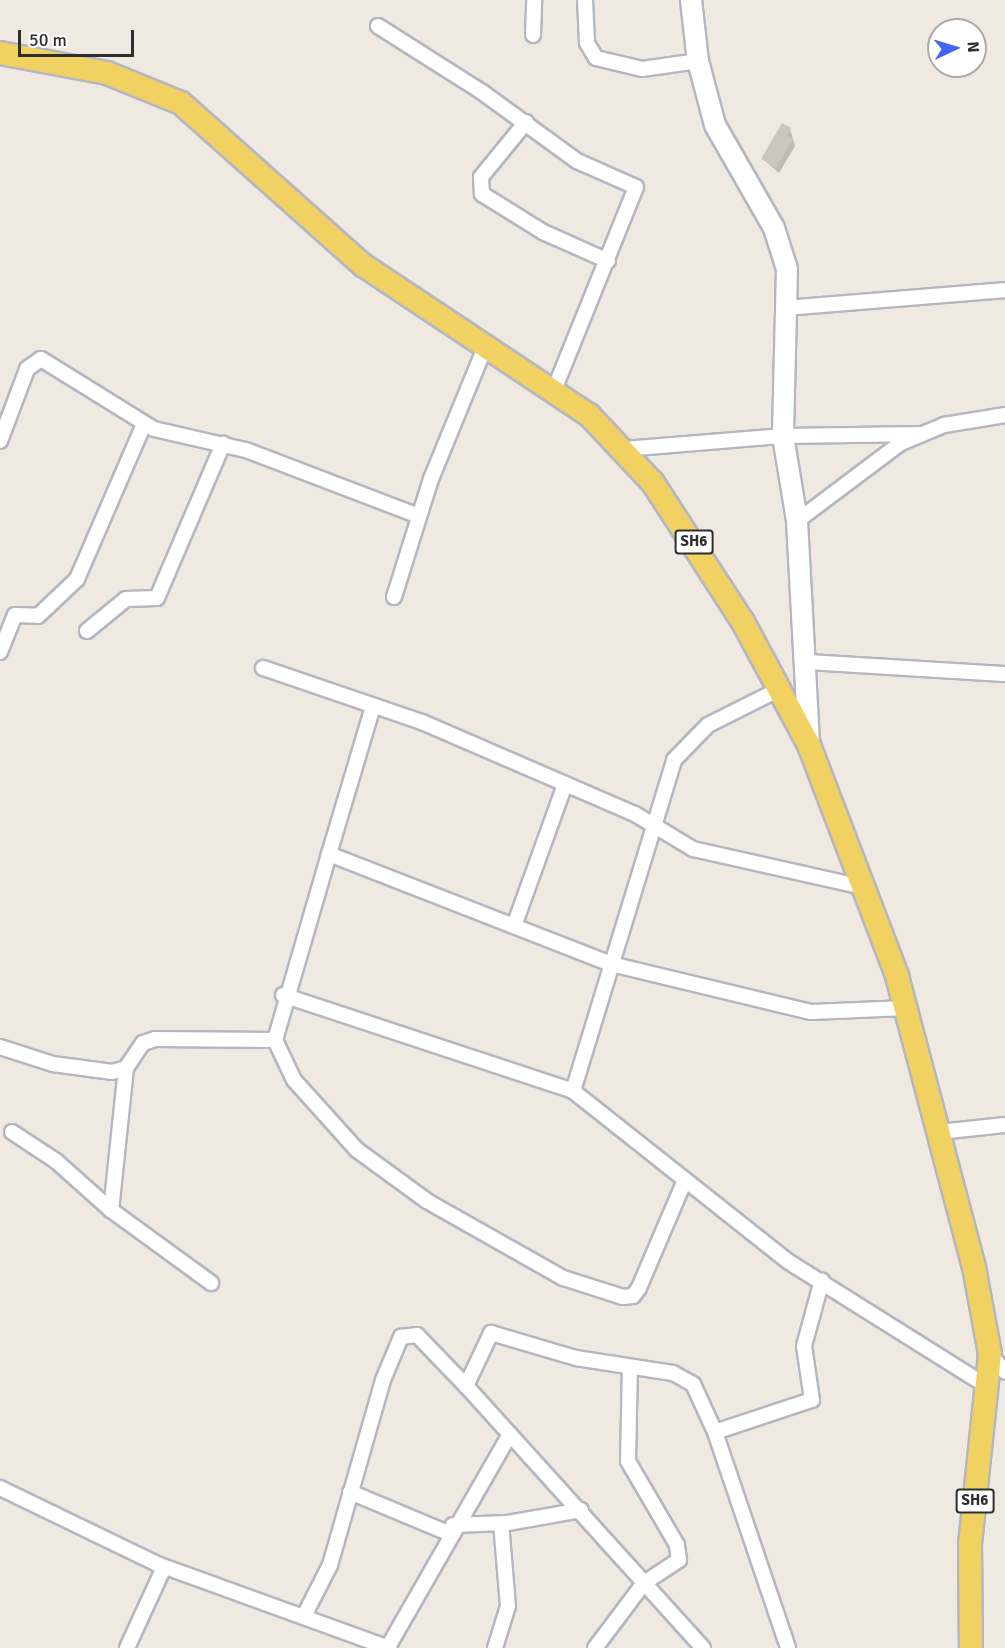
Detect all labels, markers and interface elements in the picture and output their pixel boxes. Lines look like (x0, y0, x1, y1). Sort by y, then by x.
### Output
scale bar (21, 18, 136, 56)
north arrow (927, 18, 987, 78)
text: 50 m (29, 29, 67, 51)
text: N (963, 41, 983, 53)
road number: SH6 (674, 530, 714, 554)
road number: SH6 (956, 1489, 994, 1513)

